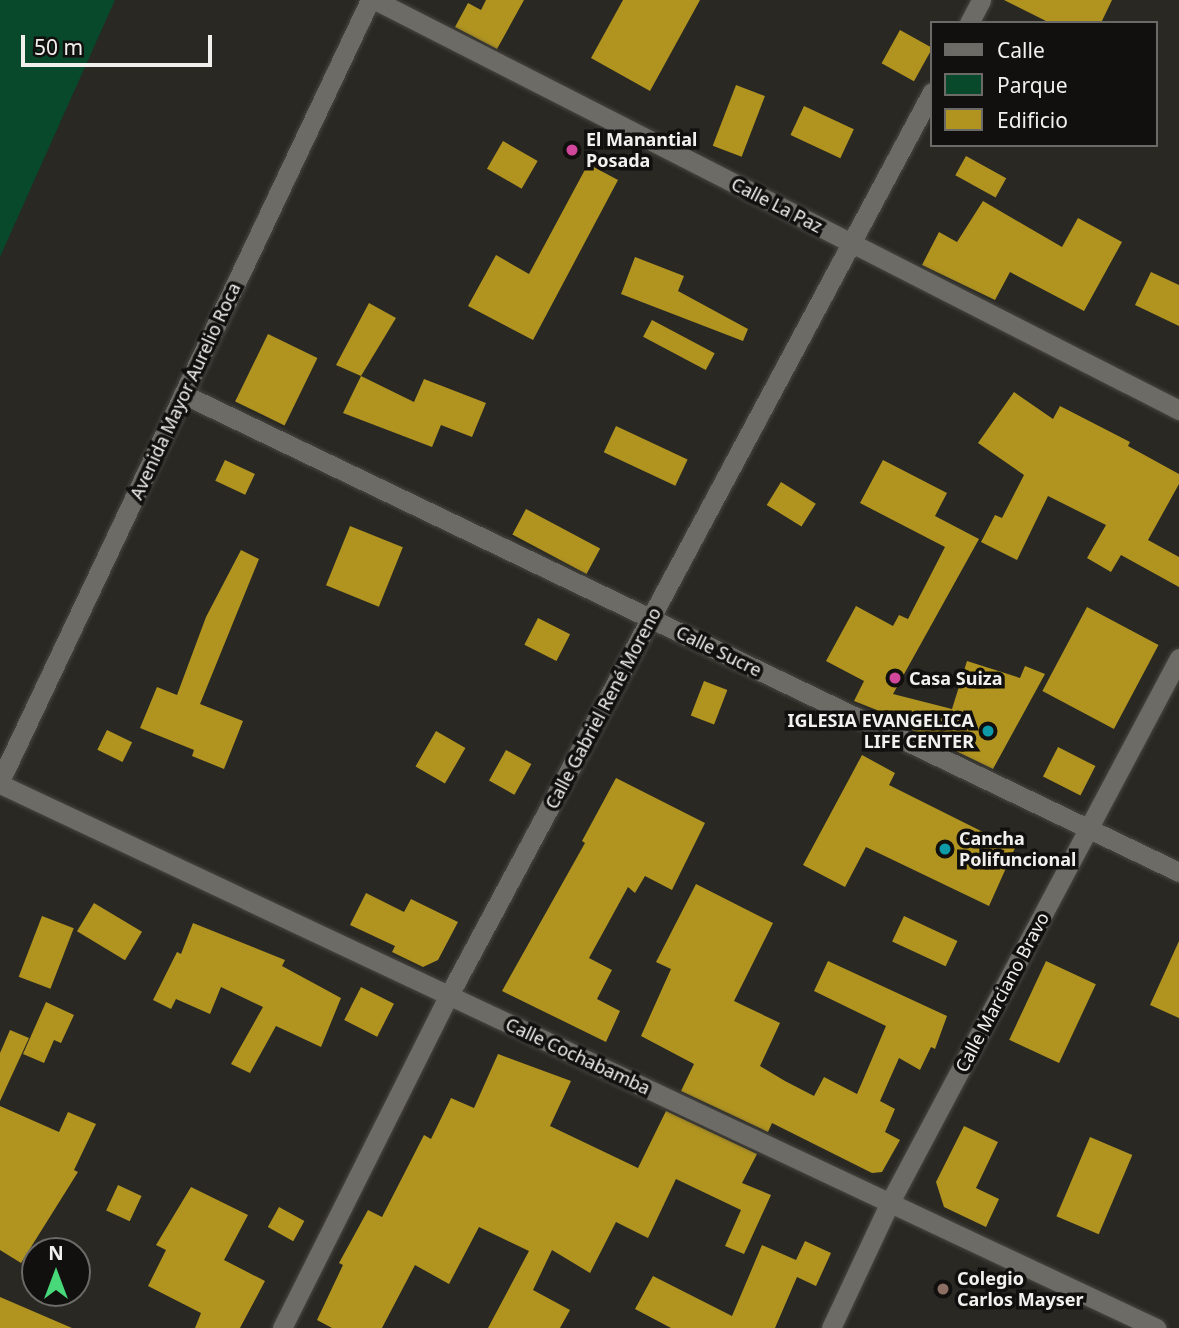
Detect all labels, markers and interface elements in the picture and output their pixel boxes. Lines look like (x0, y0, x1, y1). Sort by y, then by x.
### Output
scale bar (24, 21, 215, 65)
legend (930, 21, 1158, 147)
text: 50 m (34, 33, 83, 61)
text: Calle (997, 36, 1045, 64)
text: Parque (997, 71, 1067, 99)
text: Edificio (997, 106, 1068, 134)
place label: El Manantial Posada (586, 129, 697, 172)
marker: El Manantial Posada (564, 142, 580, 158)
street label: Calle La Paz (728, 173, 826, 237)
street label: Avenida Mayor Aurelio Roca (125, 279, 245, 503)
street label: Calle Gabriel René Moreno (541, 604, 665, 812)
street label: Calle Sucre (673, 621, 765, 681)
place label: Casa Suiza (909, 667, 1002, 689)
marker: Casa Suiza (887, 670, 903, 686)
place label: IGLESIA EVANGELICA LIFE CENTER (787, 710, 974, 752)
marker: IGLESIA EVANGELICA LIFE CENTER (980, 723, 996, 739)
place label: Cancha Polifuncional (959, 828, 1076, 870)
marker: Cancha Polifuncional (937, 841, 953, 857)
street label: Calle Marciano Bravo (951, 908, 1053, 1076)
street label: Calle Cochabamba (502, 1013, 654, 1099)
north arrow (21, 1237, 91, 1307)
text: N (48, 1240, 64, 1266)
place label: Colegio Carlos Mayser (957, 1268, 1084, 1310)
marker: Colegio Carlos Mayser (935, 1281, 951, 1297)

